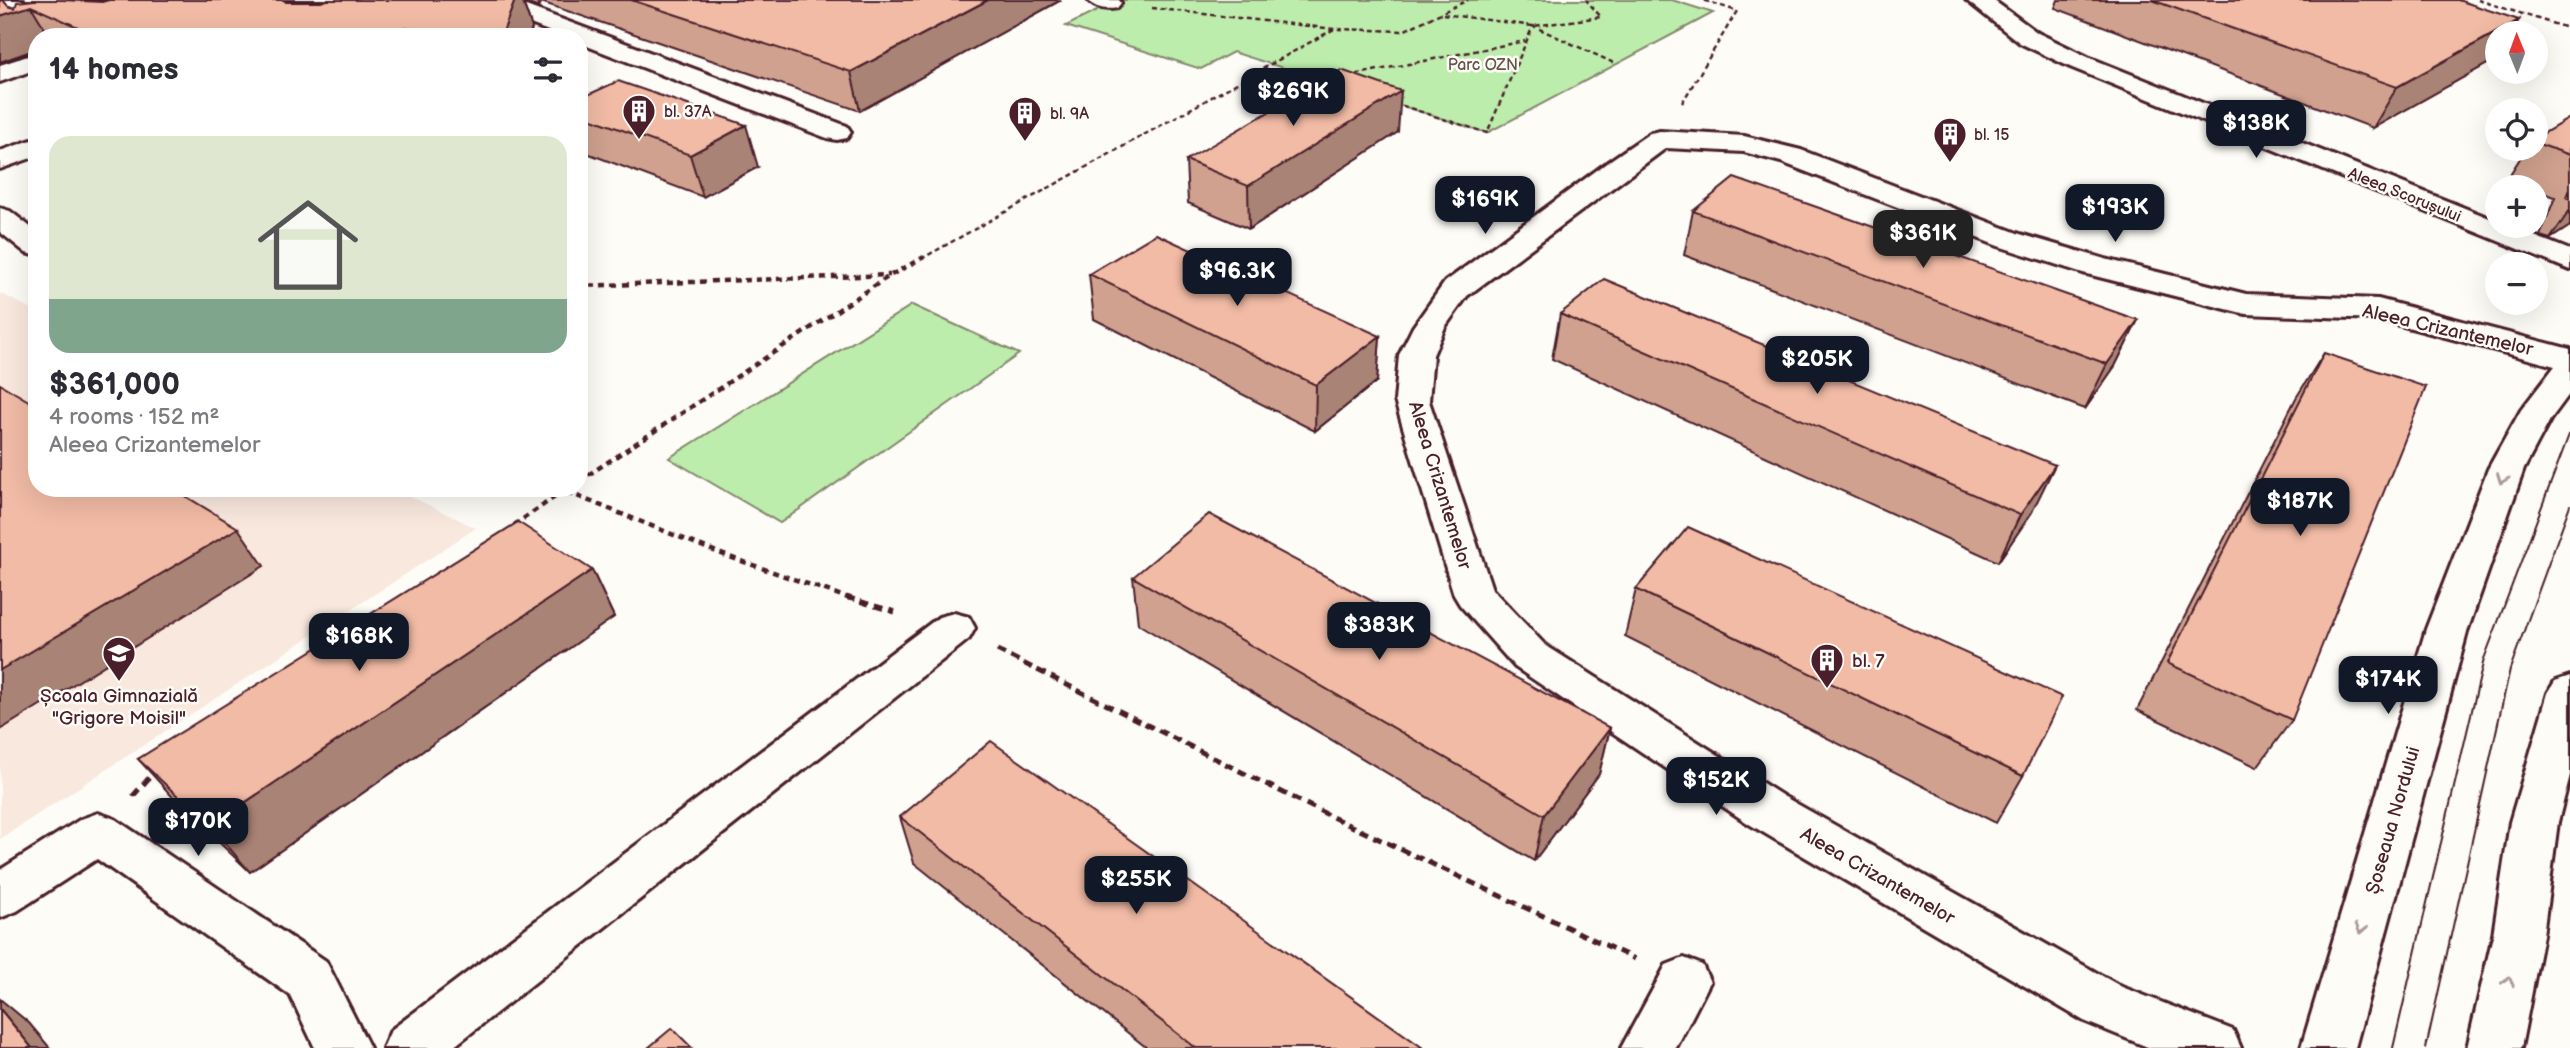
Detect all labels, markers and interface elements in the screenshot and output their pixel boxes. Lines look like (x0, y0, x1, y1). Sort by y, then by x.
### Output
north arrow (2485, 21, 2548, 84)
map controls (2485, 21, 2548, 315)
icon: filters (529, 51, 567, 89)
text: 14 homes (49, 52, 178, 88)
park label: Parc OZN (1448, 56, 1518, 75)
pin: $269K (1244, 68, 1342, 128)
text: $269K (1257, 77, 1329, 105)
building icon: bl. 37A (620, 92, 658, 141)
building icon: bl. 9A (1006, 94, 1044, 143)
button: locate (2485, 98, 2548, 161)
pin: $138K (2207, 100, 2305, 160)
place label: bl. 37A (664, 103, 712, 122)
place label: bl. 9A (1050, 105, 1089, 124)
text: $138K (2222, 109, 2290, 137)
building icon: bl. 15 (1931, 115, 1969, 164)
place label: bl. 15 (1974, 126, 2009, 145)
street label: Aleea Scorușului (2345, 164, 2464, 227)
button: + (2485, 175, 2548, 238)
pin: $169K (1436, 176, 1534, 236)
icon: home (245, 182, 371, 308)
pin: $193K (2066, 184, 2164, 244)
text: $169K (1451, 185, 1519, 213)
text: $193K (2081, 193, 2149, 221)
pin: $361K (1874, 210, 1972, 270)
text: $361K (1889, 219, 1957, 247)
pin: $96.3K (1180, 248, 1294, 308)
button: − (2485, 252, 2548, 315)
text: $96.3K (1199, 257, 1275, 285)
street label: Aleea Crizantemelor (2360, 300, 2536, 362)
pin: $205K (1768, 336, 1866, 396)
text: $205K (1781, 345, 1853, 373)
text: $361,000 (49, 367, 180, 403)
street label: Aleea Crizantemelor (1403, 399, 1476, 573)
text: 4 rooms · 152 m² (49, 403, 219, 431)
text: Aleea Crizantemelor (49, 431, 260, 459)
one-way arrow (2497, 472, 2511, 484)
pin: $187K (2251, 478, 2349, 538)
text: $187K (2267, 487, 2334, 515)
pin: $383K (1330, 602, 1428, 662)
text: $383K (1343, 611, 1415, 639)
pin: $168K (310, 614, 408, 673)
text: $168K (325, 622, 393, 650)
school or university icon: Școala Gimnazială "Grigore Moisil" (100, 634, 138, 683)
building icon: bl. 7 (1808, 641, 1846, 690)
place label: bl. 7 (1852, 650, 1885, 673)
pin: $174K (2339, 656, 2437, 716)
text: $174K (2355, 665, 2421, 693)
place label: Școala Gimnazială "Grigore Moisil" (40, 685, 198, 730)
street label: Șoseaua Nordului (2361, 744, 2426, 897)
pin: $152K (1667, 758, 1765, 817)
text: $152K (1682, 766, 1750, 794)
pin: $170K (149, 798, 247, 858)
text: $170K (164, 807, 232, 835)
street label: Aleea Crizantemelor (1796, 823, 1960, 930)
pin: $255K (1087, 856, 1185, 916)
text: $255K (1100, 865, 1172, 893)
one-way arrow (2355, 923, 2370, 935)
one-way arrow (2500, 975, 2515, 987)

